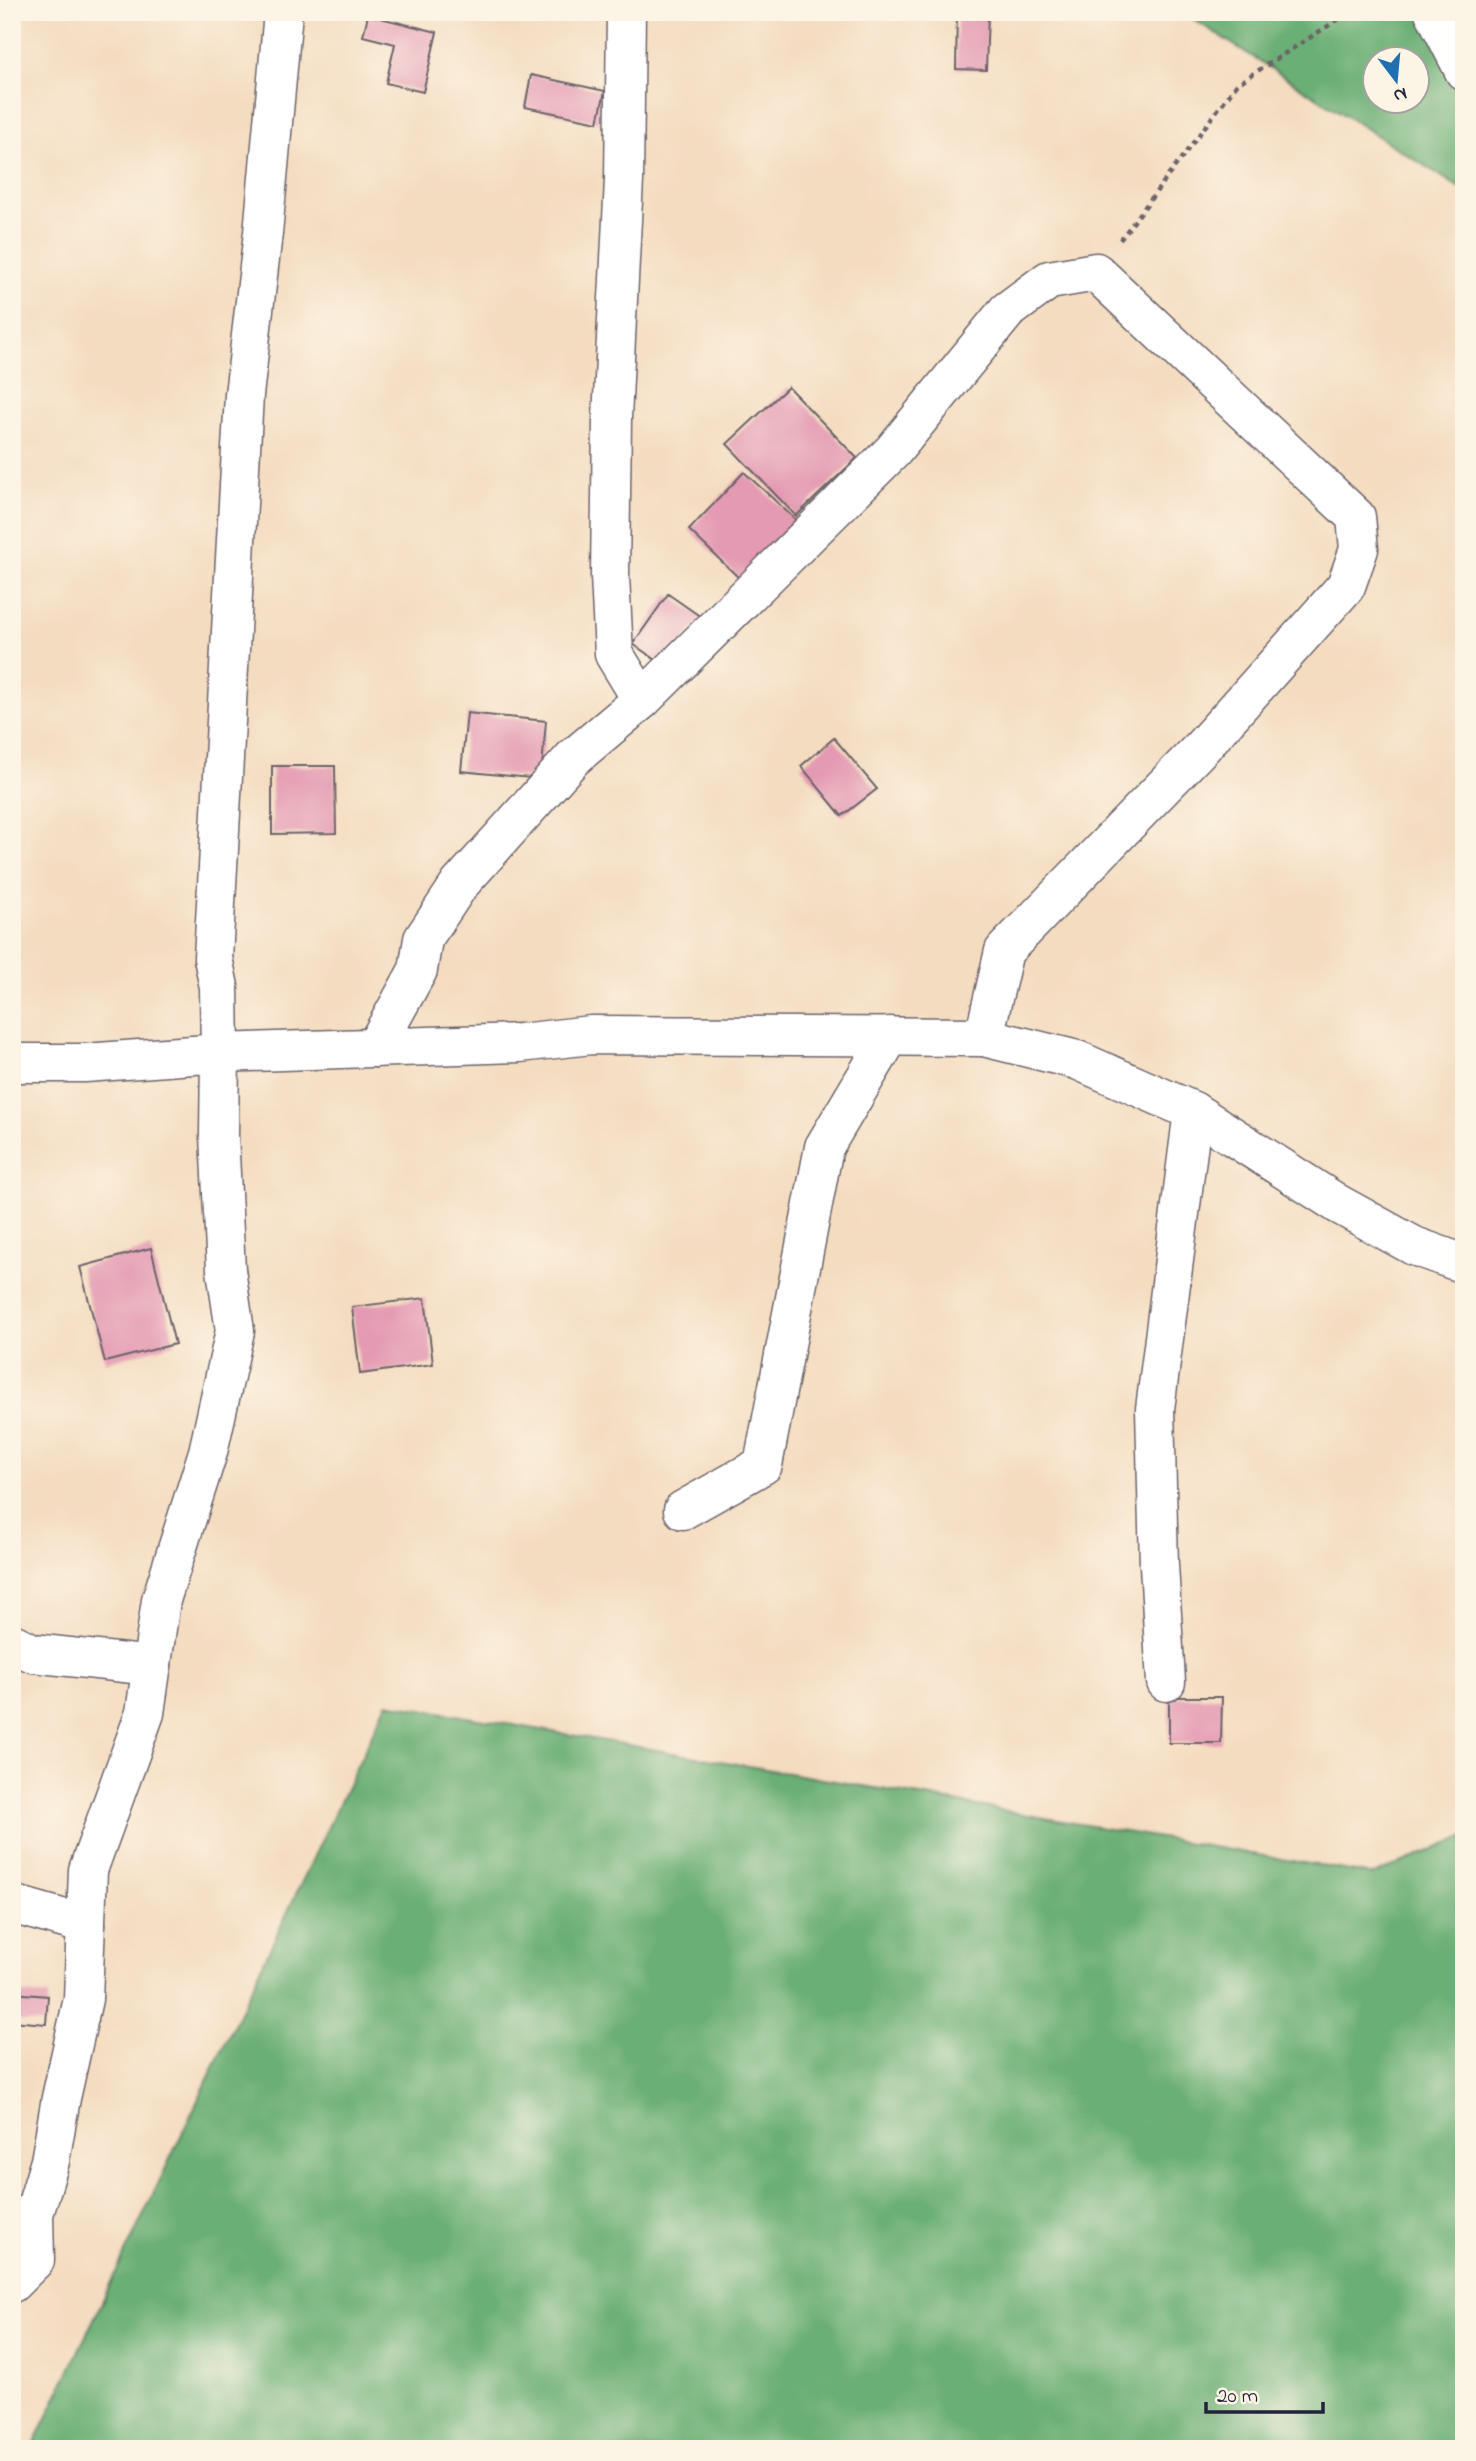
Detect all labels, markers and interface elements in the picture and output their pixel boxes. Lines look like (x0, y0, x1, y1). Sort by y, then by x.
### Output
north arrow (1360, 46, 1430, 116)
text: N (1390, 79, 1410, 109)
scale bar (1206, 2370, 1324, 2414)
text: 20 m (1217, 2382, 1258, 2412)

